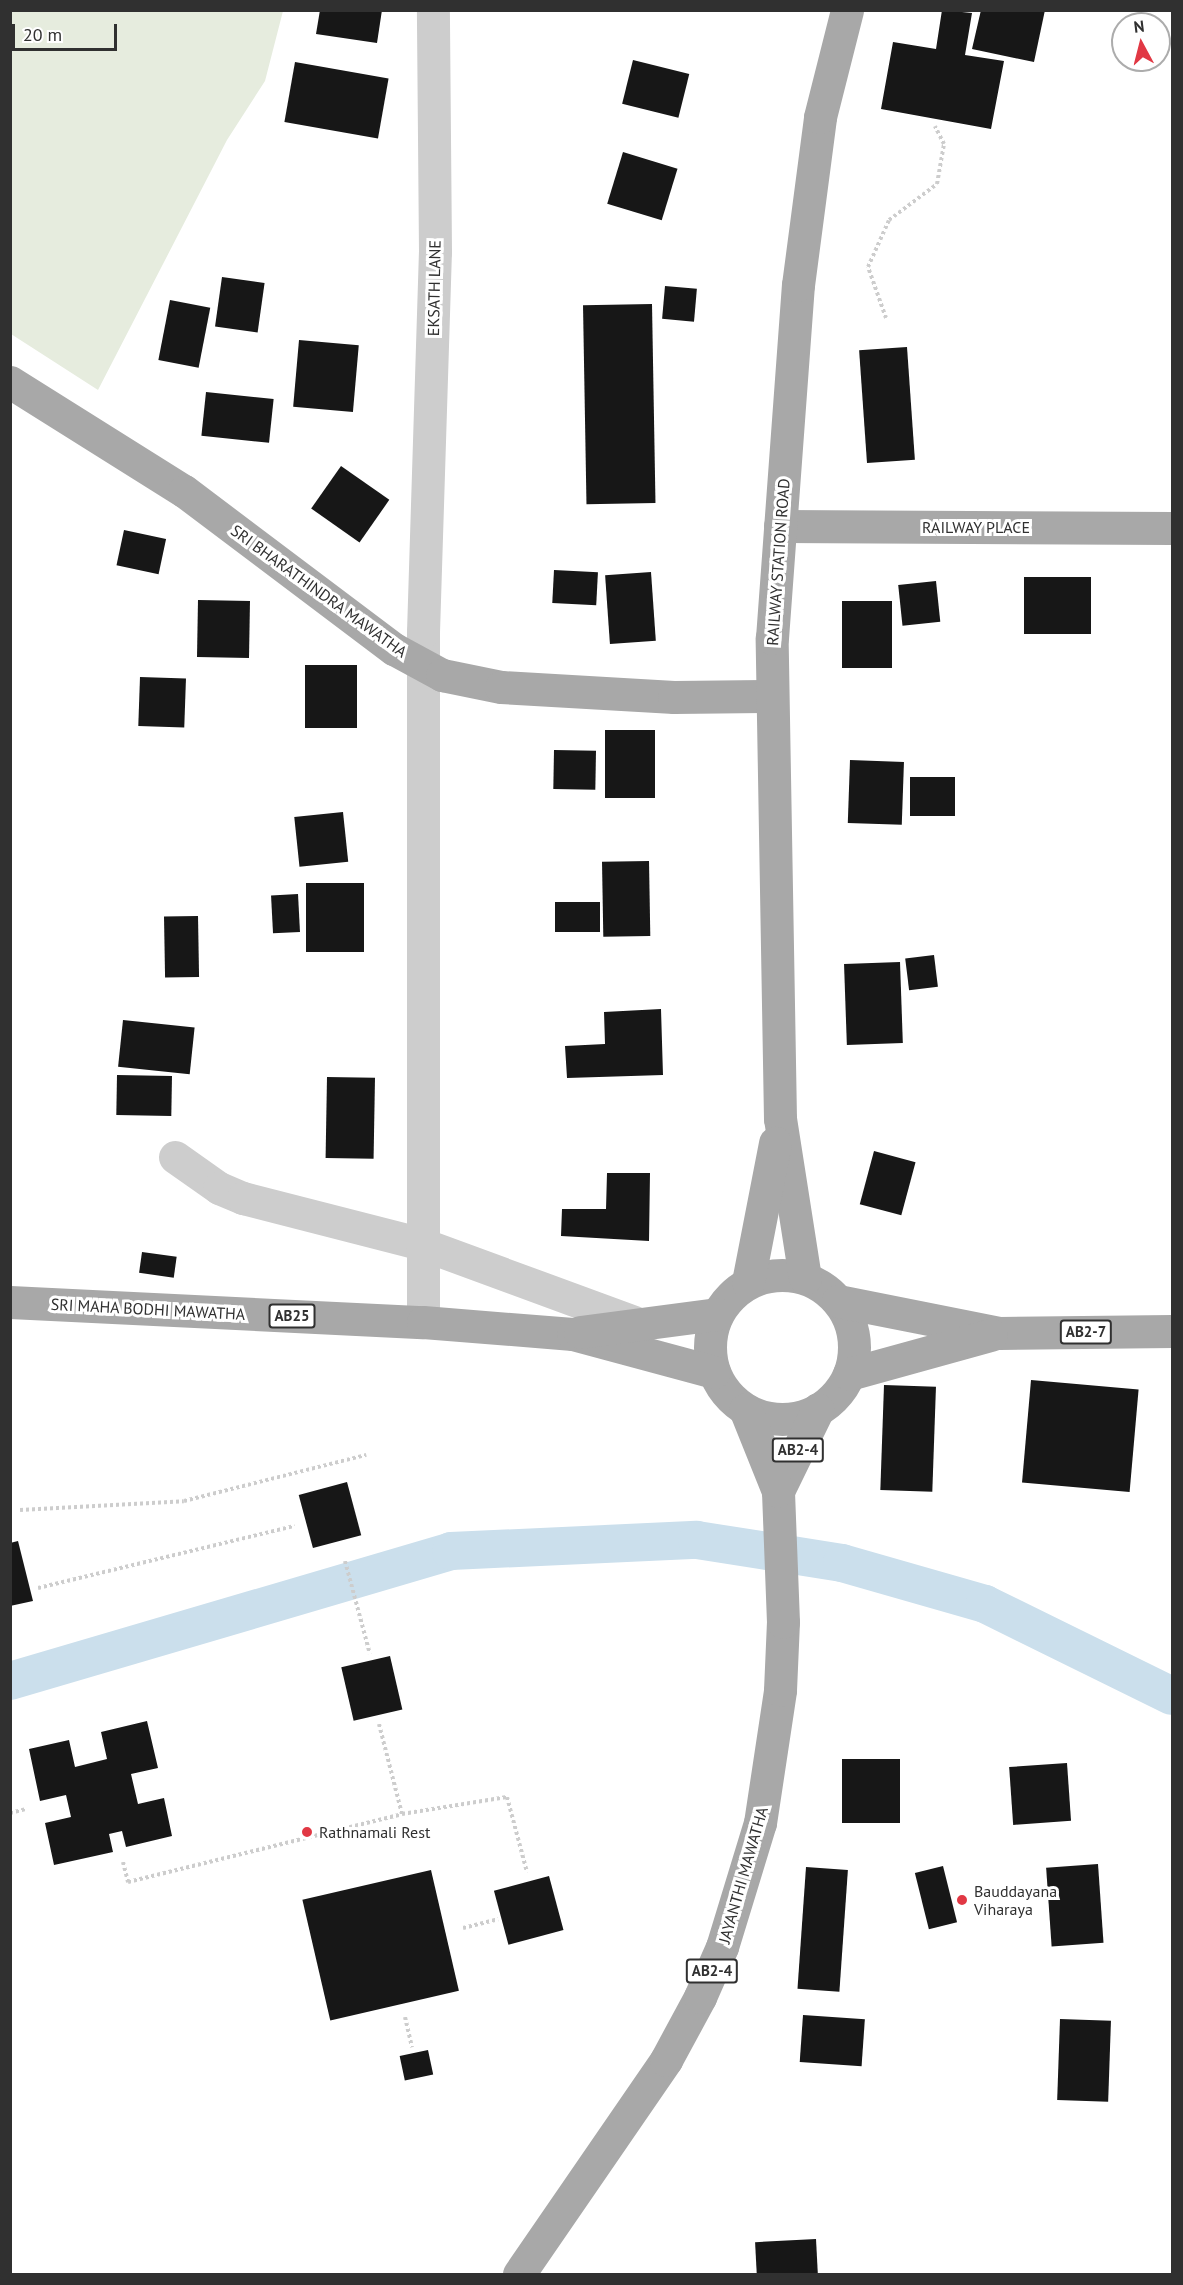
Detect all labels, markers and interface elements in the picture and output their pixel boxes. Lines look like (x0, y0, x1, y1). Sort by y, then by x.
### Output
scale bar (15, 12, 120, 50)
north arrow (1111, 12, 1171, 72)
text: N (1133, 16, 1145, 37)
text: 20 m (23, 23, 62, 46)
street label: EKSATH LANE (424, 240, 444, 336)
street label: RAILWAY STATION ROAD (763, 478, 793, 646)
street label: RAILWAY PLACE (922, 517, 1030, 537)
street label: SRI BHARATHINDRA MAWATHA (227, 520, 411, 662)
street label: SRI MAHA BODHI MAWATHA (50, 1294, 246, 1324)
road number: AB25 (268, 1304, 316, 1328)
road number: AB2-7 (1059, 1320, 1113, 1344)
road number: AB2-4 (771, 1438, 825, 1462)
street label: JAYANTHI MAWATHA (714, 1805, 772, 1945)
place label: Rathnamali Rest (319, 1822, 430, 1842)
marker: Rathnamali Rest (300, 1825, 314, 1839)
place label: Bauddayana Viharaya (974, 1881, 1057, 1919)
marker: Bauddayana Viharaya (955, 1893, 969, 1907)
road number: AB2-4 (685, 1959, 739, 1983)

